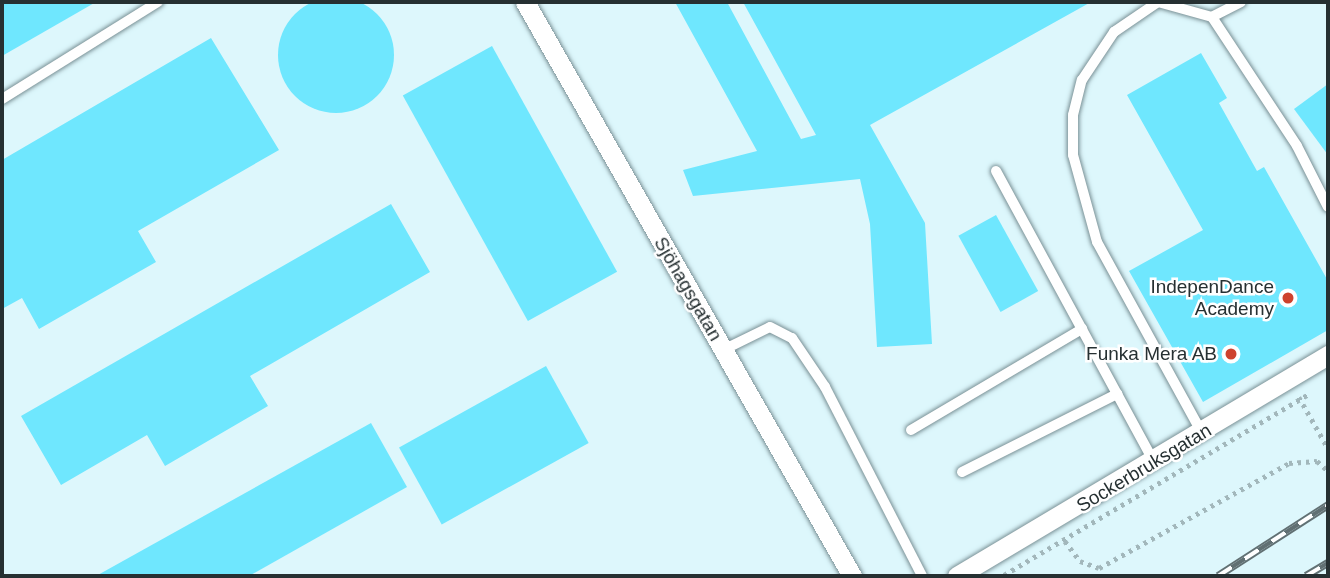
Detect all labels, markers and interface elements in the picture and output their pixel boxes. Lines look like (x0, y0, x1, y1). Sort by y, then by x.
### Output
street label: Sjöhagsgatan (649, 233, 727, 345)
place label: IndepenDance Academy (1150, 276, 1274, 320)
marker: IndepenDance Academy (1280, 290, 1296, 306)
place label: Funka Mera AB (1085, 343, 1217, 365)
marker: Funka Mera AB (1223, 346, 1239, 362)
street label: Sockerbruksgatan (1072, 419, 1216, 517)

